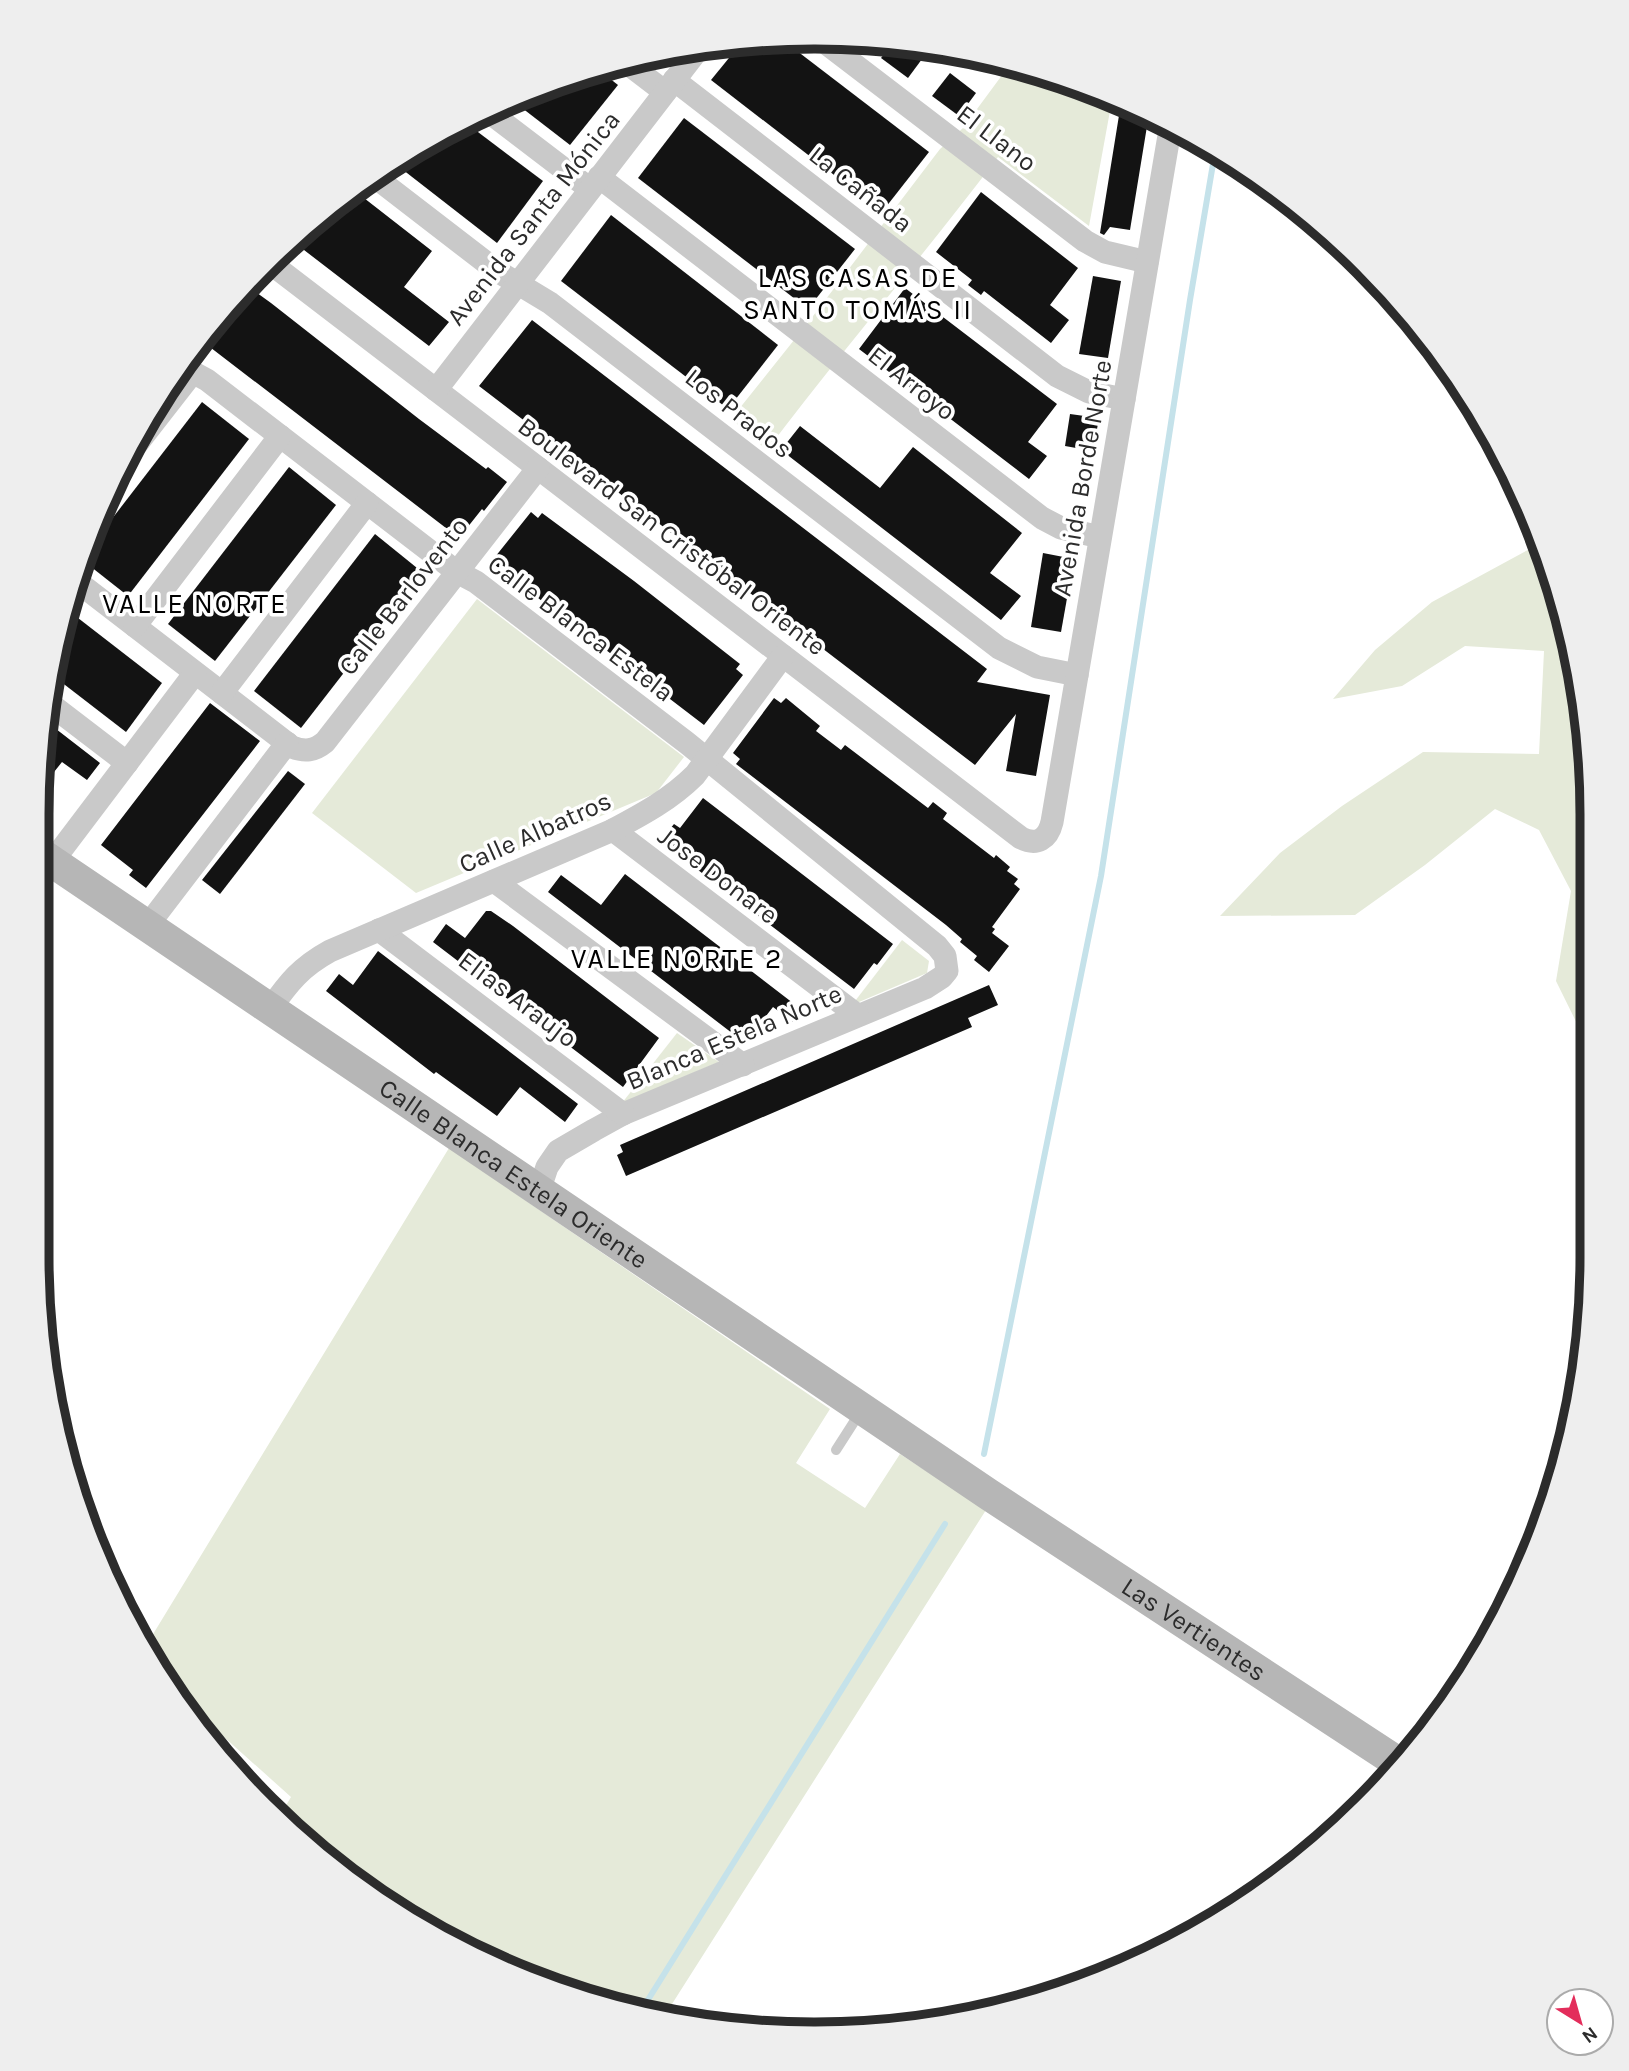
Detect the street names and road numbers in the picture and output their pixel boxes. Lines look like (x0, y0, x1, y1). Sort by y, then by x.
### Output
street label: El Llano (951, 98, 1043, 178)
street label: Avenida Santa Mónica (440, 105, 627, 332)
street label: La Cañada (803, 139, 919, 239)
street label: El Arroyo (862, 340, 962, 427)
street label: Avenida Borde Norte (1046, 358, 1119, 599)
street label: Los Prados (679, 362, 799, 465)
street label: Boulevard San Cristóbal Oriente (512, 411, 832, 662)
street label: Calle Barlovento (332, 511, 475, 681)
street label: Calle Blanca Estela (482, 548, 680, 708)
street label: Calle Albatros (454, 785, 616, 880)
street label: Jose Donare (652, 820, 784, 931)
street label: Elias Araujo (452, 945, 583, 1054)
street label: Blanca Estela Norte (622, 978, 847, 1097)
street label: Calle Blanca Estela Oriente (373, 1072, 653, 1275)
street label: Las Vertientes (1116, 1571, 1272, 1688)

